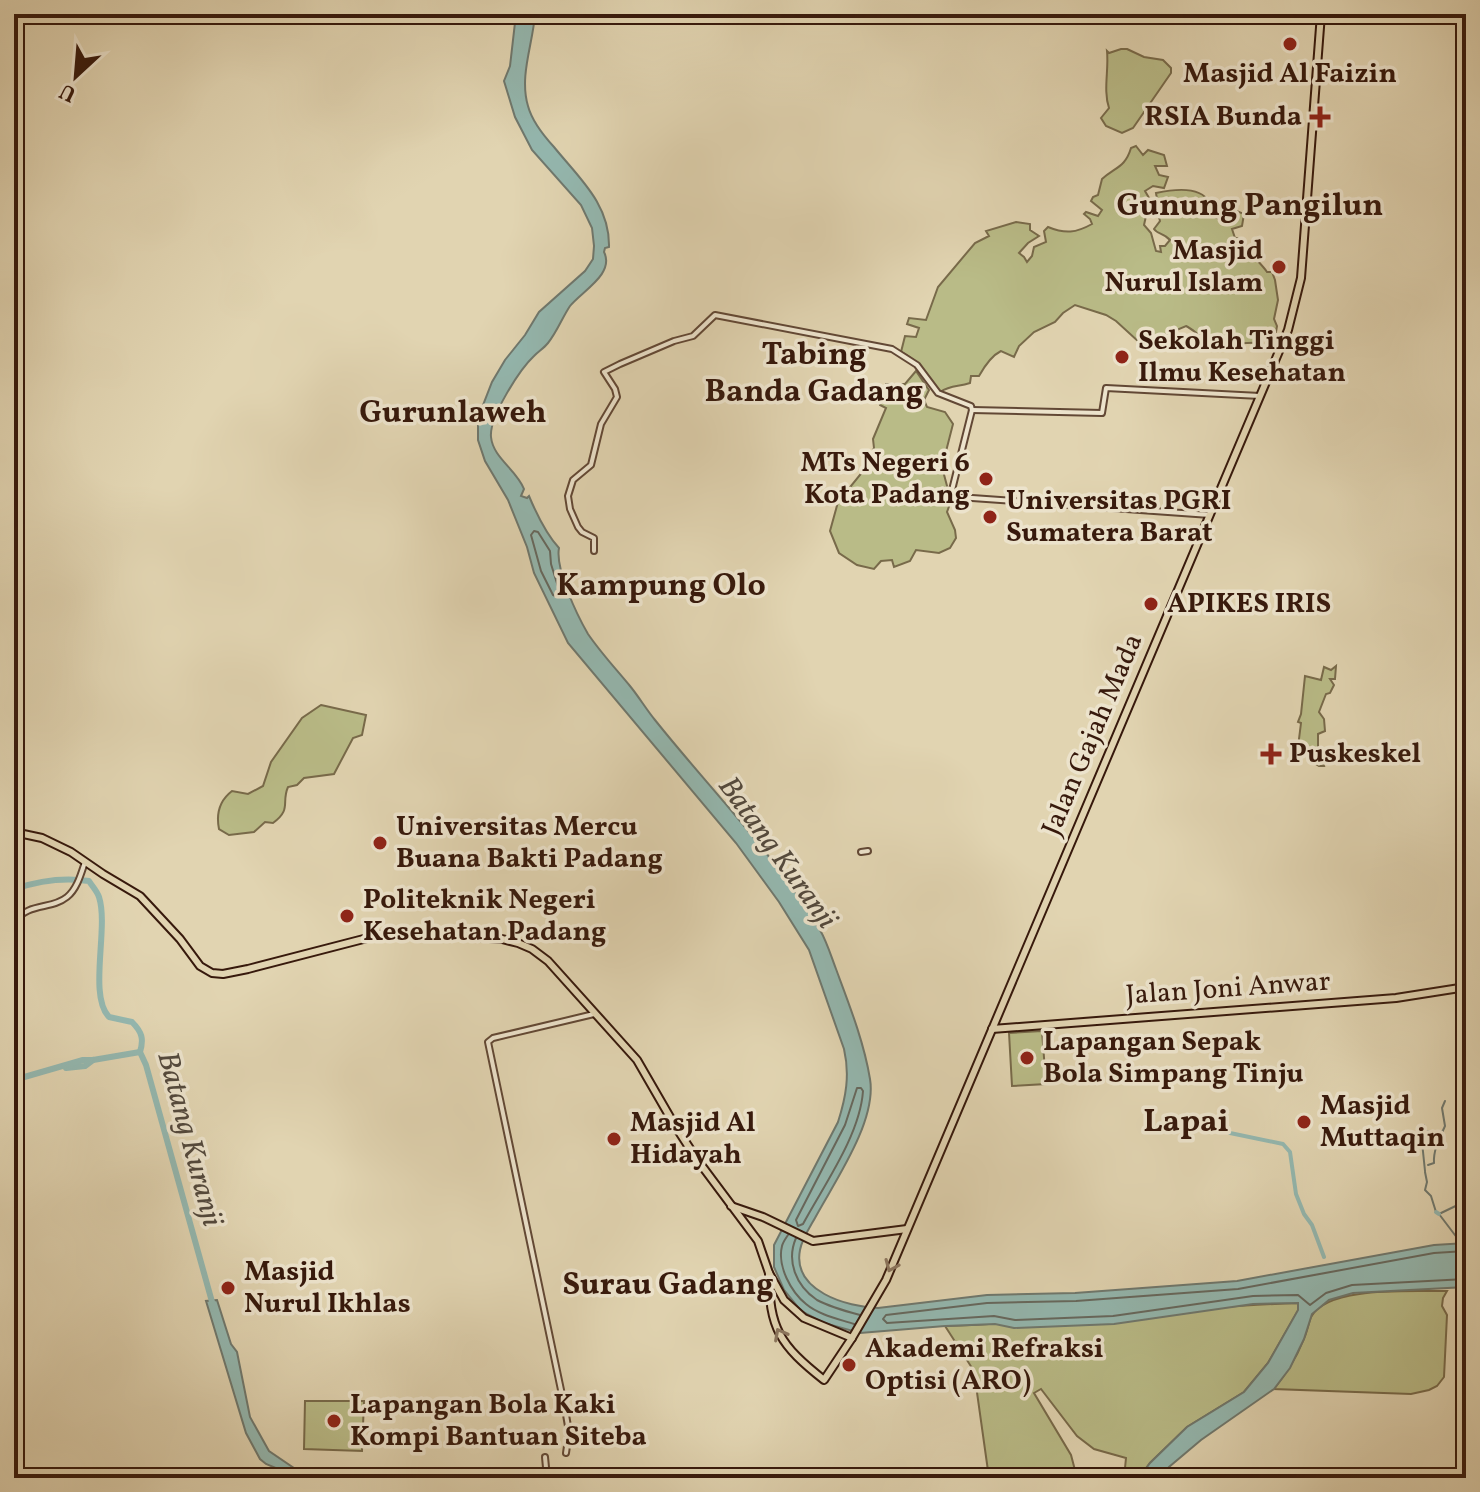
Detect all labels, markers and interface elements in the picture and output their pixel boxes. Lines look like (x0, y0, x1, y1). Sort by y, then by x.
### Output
marker: Masjid Al Faizin (1281, 35, 1299, 53)
north arrow (36, 36, 116, 116)
place label: Masjid Al Faizin (1183, 55, 1397, 94)
text: U (55, 74, 82, 109)
place label: RSIA Bunda (1144, 98, 1302, 137)
marker: RSIA Bunda (1309, 106, 1331, 128)
district label: Gunung Pangilun (1117, 185, 1383, 229)
place label: Masjid Nurul Islam (1105, 232, 1263, 303)
marker: Masjid Nurul Islam (1270, 258, 1288, 276)
place label: Sekolah Tinggi Ilmu Kesehatan (1138, 322, 1346, 393)
district label: Tabing Banda Gadang (705, 334, 923, 415)
marker: Sekolah Tinggi Ilmu Kesehatan (1113, 348, 1131, 366)
district label: Gurunlaweh (359, 392, 547, 436)
place label: MTs Negeri 6 Kota Padang (800, 444, 970, 515)
marker: MTs Negeri 6 Kota Padang (977, 470, 995, 488)
place label: Universitas PGRI Sumatera Barat (1006, 482, 1231, 553)
marker: Universitas PGRI Sumatera Barat (981, 508, 999, 526)
district label: Kampung Olo (556, 565, 766, 609)
place label: APIKES IRIS (1167, 585, 1331, 624)
marker: APIKES IRIS (1142, 595, 1160, 613)
street label: Jalan Gajah Mada (1033, 628, 1153, 842)
place label: Puskeskel (1289, 735, 1421, 774)
marker: Puskeskel (1260, 743, 1282, 765)
water label: Batang Kuranji (707, 768, 847, 938)
place label: Universitas Mercu Buana Bakti Padang (396, 808, 663, 879)
marker: Universitas Mercu Buana Bakti Padang (371, 834, 389, 852)
place label: Politeknik Negeri Kesehatan Padang (363, 881, 606, 952)
marker: Politeknik Negeri Kesehatan Padang (338, 907, 356, 925)
street label: Jalan Joni Anwar (1124, 962, 1332, 1016)
place label: Lapangan Sepak Bola Simpang Tinju (1043, 1023, 1304, 1094)
water label: Batang Kuranji (146, 1047, 233, 1232)
marker: Lapangan Sepak Bola Simpang Tinju (1018, 1049, 1036, 1067)
place label: Masjid Muttaqin (1320, 1087, 1445, 1158)
district label: Lapai (1143, 1101, 1229, 1145)
place label: Masjid Al Hidayah (630, 1104, 755, 1175)
marker: Masjid Muttaqin (1295, 1113, 1313, 1131)
marker: Masjid Al Hidayah (605, 1130, 623, 1148)
place label: Masjid Nurul Ikhlas (244, 1253, 411, 1324)
one-way arrow (885, 1258, 901, 1272)
district label: Surau Gadang (562, 1264, 774, 1308)
marker: Masjid Nurul Ikhlas (219, 1279, 237, 1297)
one-way arrow (775, 1328, 790, 1342)
place label: Akademi Refraksi Optisi (ARO) (865, 1330, 1104, 1401)
marker: Akademi Refraksi Optisi (ARO) (840, 1356, 858, 1374)
place label: Lapangan Bola Kaki Kompi Bantuan Siteba (350, 1386, 647, 1457)
marker: Lapangan Bola Kaki Kompi Bantuan Siteba (325, 1412, 343, 1430)

